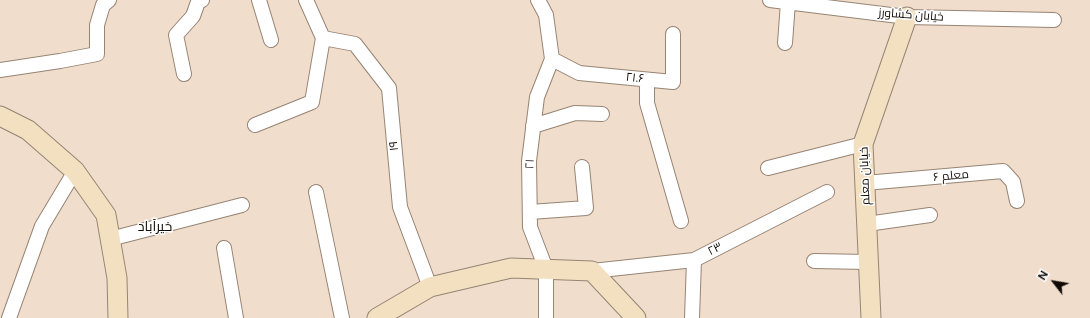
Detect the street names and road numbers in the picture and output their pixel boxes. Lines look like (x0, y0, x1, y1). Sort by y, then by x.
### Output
street label: خیابان کشاورز (878, 6, 944, 24)
street label: ۲۱.۶ (625, 70, 645, 86)
street label: ۱۹ (386, 140, 402, 152)
street label: خیابان معلم (857, 147, 873, 205)
street label: ۲۱ (523, 159, 537, 169)
street label: ۶ معلم (933, 167, 969, 185)
street label: ۲۳ (705, 239, 725, 259)

